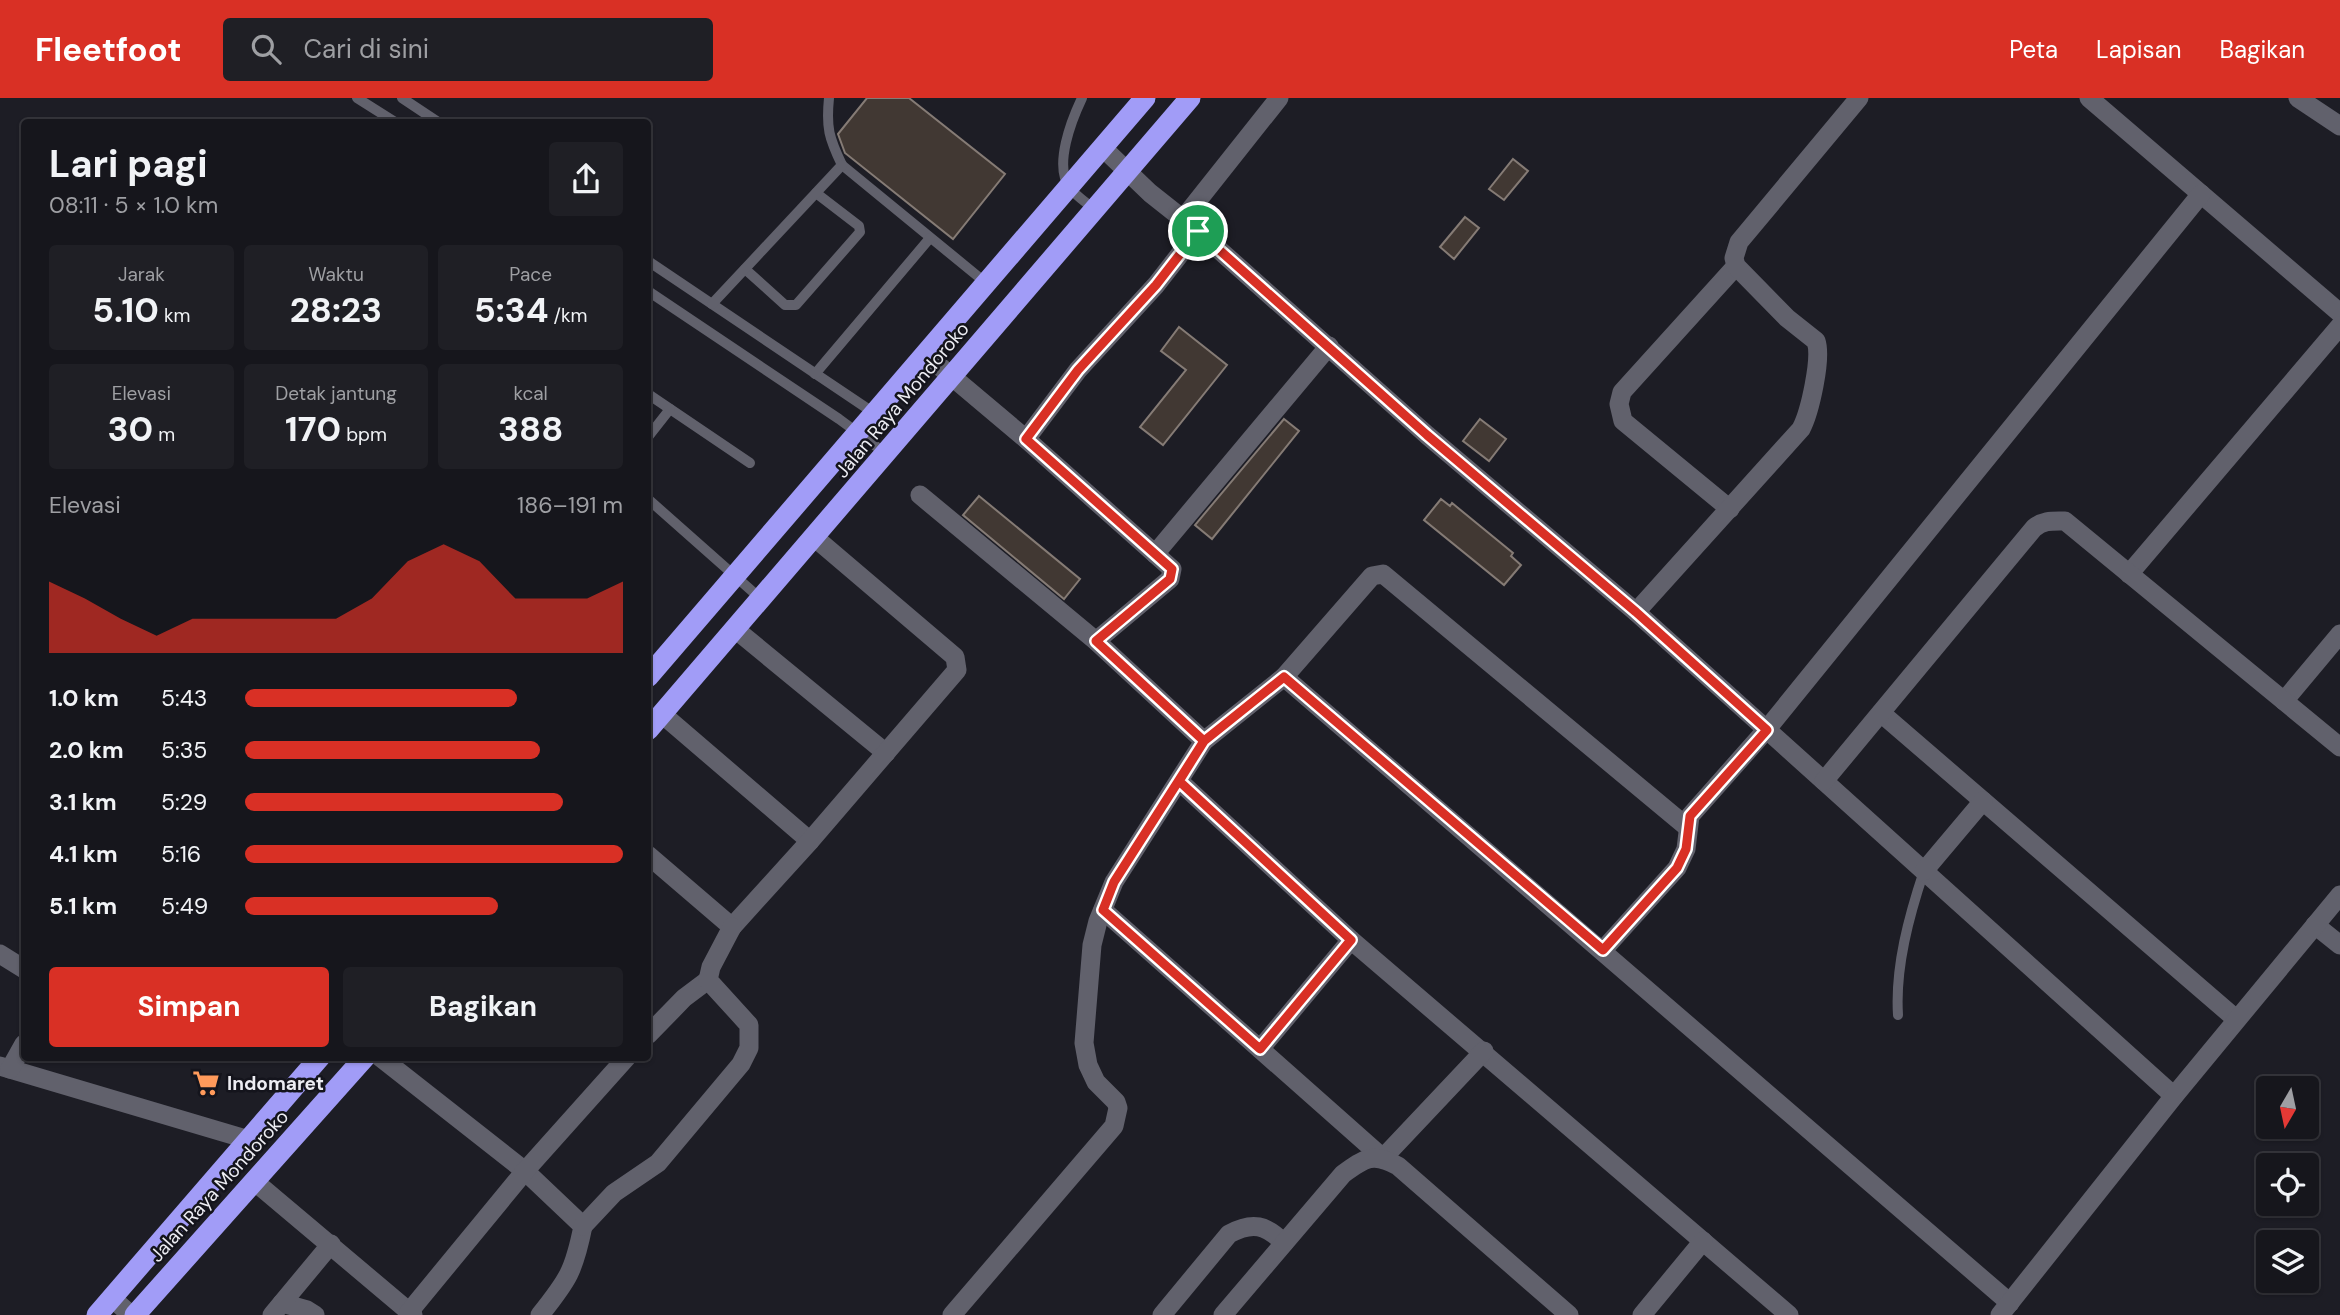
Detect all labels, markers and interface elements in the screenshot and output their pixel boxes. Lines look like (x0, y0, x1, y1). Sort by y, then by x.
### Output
search box (223, 18, 713, 81)
text: Fleetfoot (35, 28, 181, 71)
icon: search (247, 30, 285, 68)
text: Cari di sini (303, 32, 429, 66)
text: Peta (2009, 34, 2058, 65)
text: Lapisan (2096, 34, 2181, 65)
text: Bagikan (2219, 34, 2305, 65)
text: Lari pagi (49, 139, 208, 189)
button: share (549, 142, 623, 216)
text: 08:11 · 5 × 1.0 km (49, 190, 218, 220)
pin (1168, 201, 1228, 261)
icon: arrive (1179, 212, 1217, 250)
text: Jarak (118, 262, 165, 287)
text: Waktu (308, 262, 364, 287)
text: Pace (509, 262, 552, 287)
text: 5.10 (92, 287, 159, 333)
text: 28:23 (290, 287, 382, 333)
text: 5:34 (474, 287, 548, 333)
text: km (159, 303, 191, 328)
text: /km (548, 303, 587, 328)
street label: Jalan Raya Mondoroko (829, 317, 975, 483)
text: Elevasi (112, 381, 171, 406)
text: Detak jantung (275, 381, 397, 406)
text: kcal (513, 381, 548, 406)
text: 30 (107, 406, 153, 452)
text: 170 (285, 406, 341, 452)
text: 388 (498, 406, 563, 452)
text: m (153, 422, 175, 447)
text: bpm (341, 422, 387, 447)
text: Elevasi (49, 490, 121, 520)
text: 186–191 m (517, 490, 623, 520)
text: 1.0 km (49, 683, 119, 713)
text: 5:43 (161, 683, 207, 713)
text: 2.0 km (49, 735, 124, 765)
text: 5:35 (161, 735, 207, 765)
text: 3.1 km (49, 787, 117, 817)
text: 5:29 (161, 787, 207, 817)
text: 4.1 km (49, 839, 118, 869)
text: 5:16 (161, 839, 201, 869)
text: 5.1 km (49, 891, 117, 921)
text: 5:49 (161, 891, 208, 921)
button: Simpan (49, 967, 329, 1047)
button: Bagikan (343, 967, 623, 1047)
supermarket icon: Indomaret (191, 1068, 221, 1098)
place label: Indomaret (227, 1071, 324, 1096)
north arrow (2256, 1076, 2319, 1139)
map controls (2256, 1076, 2319, 1293)
street label: Jalan Raya Mondoroko (144, 1105, 294, 1267)
button: locate (2256, 1153, 2319, 1216)
button: layers (2256, 1230, 2319, 1293)

